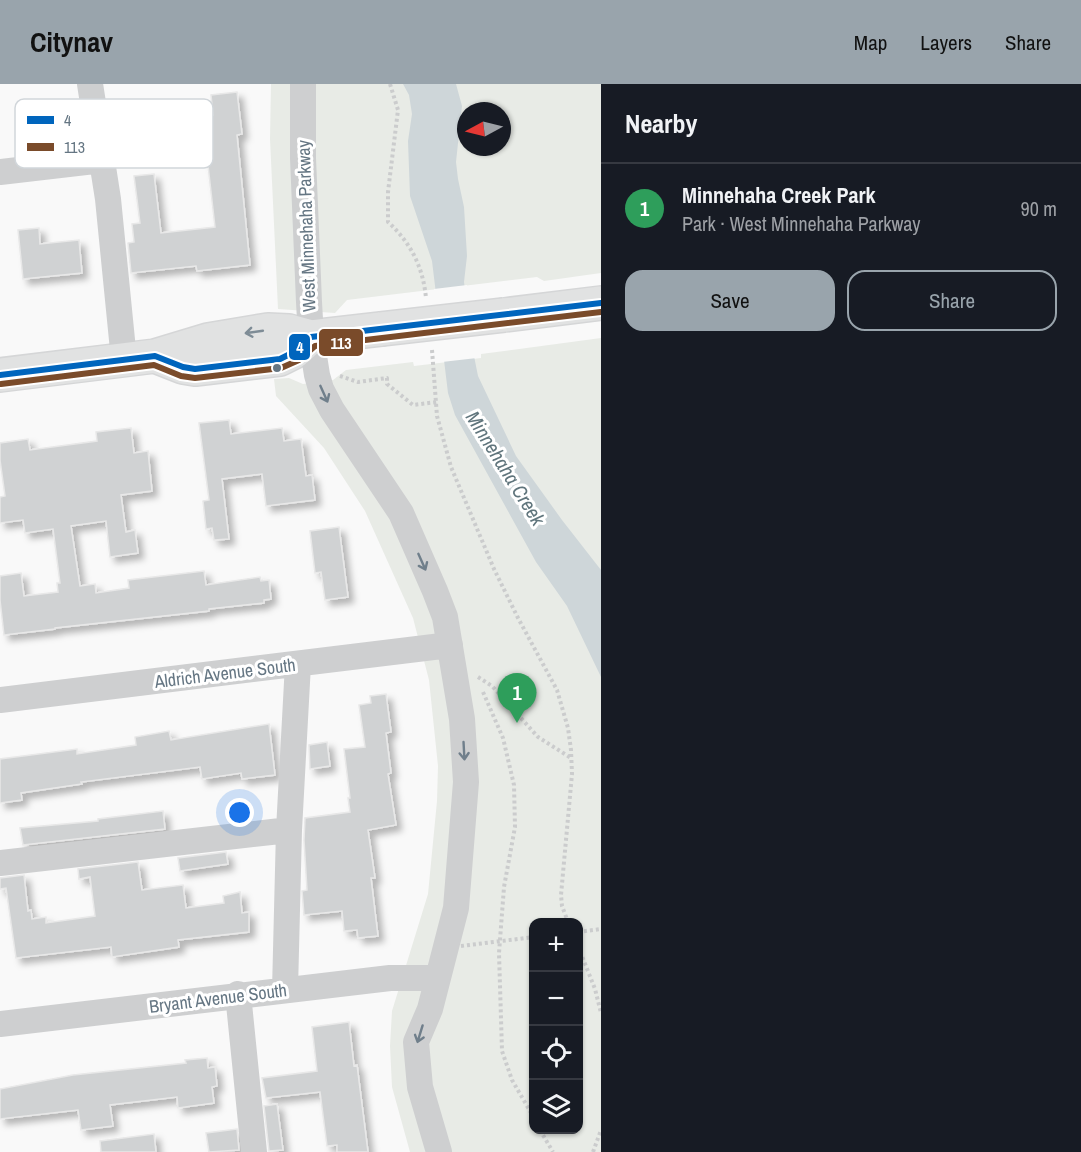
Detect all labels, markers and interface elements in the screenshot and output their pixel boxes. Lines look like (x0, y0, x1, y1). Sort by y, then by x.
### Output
text: Citynav (30, 23, 113, 61)
text: Map (854, 28, 887, 57)
text: Layers (920, 28, 972, 57)
text: Share (1005, 28, 1051, 57)
legend (15, 99, 213, 168)
north arrow (457, 102, 511, 156)
text: Nearby (625, 106, 697, 141)
text: 4 (64, 109, 71, 131)
text: 113 (64, 136, 85, 158)
street label: West Minnehaha Parkway (290, 139, 321, 312)
text: Minnehaha Creek Park (682, 180, 876, 210)
text: 1 (640, 195, 649, 222)
text: 90 m (1021, 195, 1057, 222)
text: Park · West Minnehaha Parkway (682, 210, 921, 237)
button: Save (625, 270, 835, 331)
button: Share (847, 270, 1057, 331)
one-way arrow (244, 327, 264, 338)
line badge: 113 (318, 328, 364, 357)
text: 113 (330, 332, 352, 354)
line badge: 4 (288, 333, 311, 361)
text: 4 (296, 336, 304, 358)
unlabelled marker (271, 362, 283, 374)
one-way arrow (319, 384, 330, 402)
water label: Minnehaha Creek (460, 406, 552, 531)
one-way arrow (417, 552, 428, 570)
street label: Aldrich Avenue South (152, 652, 297, 694)
pin: 1 (498, 674, 536, 723)
one-way arrow (458, 740, 469, 760)
your location (225, 798, 254, 827)
map controls (529, 918, 583, 1134)
button: + (529, 918, 583, 972)
button: − (529, 972, 583, 1026)
street label: Bryant Avenue South (148, 977, 288, 1019)
one-way arrow (414, 1024, 425, 1043)
button: locate (529, 1026, 583, 1080)
button: layers (529, 1080, 583, 1134)

